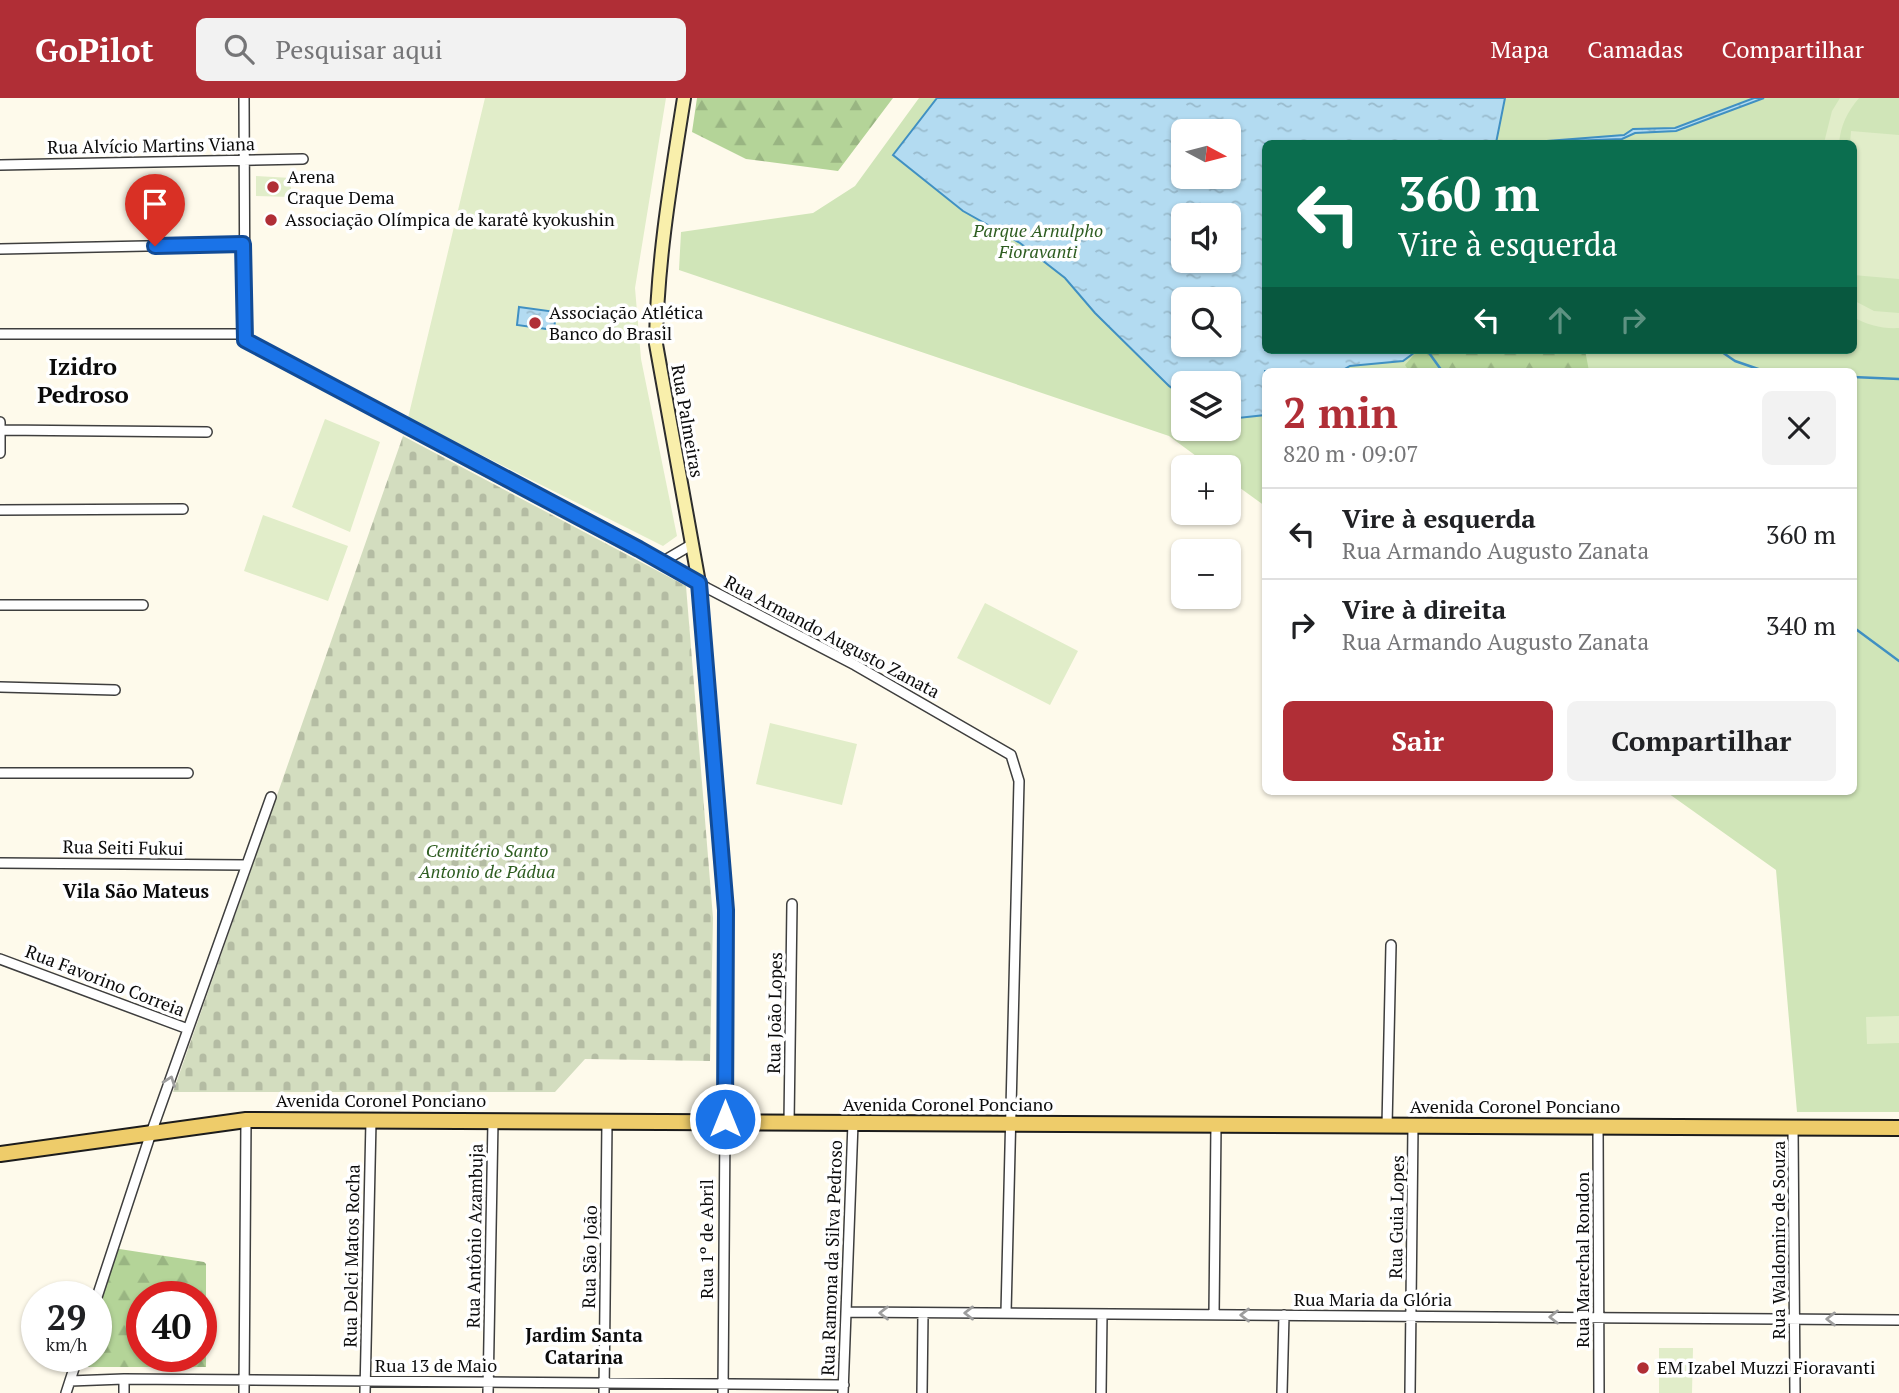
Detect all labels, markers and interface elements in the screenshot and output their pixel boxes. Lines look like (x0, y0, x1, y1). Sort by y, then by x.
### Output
search box (196, 18, 686, 81)
text: GoPilot (35, 28, 154, 71)
icon: search (220, 30, 258, 68)
text: Pesquisar aqui (276, 32, 442, 66)
text: Mapa (1491, 33, 1549, 65)
text: Camadas (1587, 33, 1683, 65)
text: Compartilhar (1721, 33, 1864, 65)
north arrow (1171, 119, 1241, 189)
map controls (1171, 119, 1241, 609)
street label: Rua Alvício Martins Viana (47, 131, 255, 159)
text: 360 m (1398, 160, 1540, 225)
place label: Arena Craque Dema (287, 164, 395, 209)
icon: left (1283, 168, 1374, 259)
pin (125, 174, 185, 246)
marker: Arena Craque Dema (265, 179, 281, 195)
icon: arrive (136, 185, 174, 223)
button: sound (1171, 203, 1241, 273)
place label: Associação Olímpica de karatê kyokushin (285, 207, 615, 231)
marker: Associação Olímpica de karatê kyokushin (263, 212, 279, 228)
park label: Parque Arnulpho Fioravanti (972, 218, 1103, 263)
text: Vire à esquerda (1398, 223, 1618, 265)
button: search (1171, 287, 1241, 357)
place label: Associação Atlética Banco do Brasil (549, 300, 703, 345)
icon: left (1468, 301, 1506, 339)
icon: ahead (1541, 301, 1579, 339)
icon: right (1614, 301, 1652, 339)
marker: Associação Atlética Banco do Brasil (527, 315, 543, 331)
district label: Izidro Pedroso (37, 350, 129, 410)
street label: Rua Palmeiras (666, 362, 710, 479)
button: layers (1171, 371, 1241, 441)
text: 2 min (1283, 384, 1398, 440)
button: close (1762, 391, 1836, 465)
text: 820 m · 09:07 (1283, 438, 1418, 469)
button: + (1171, 455, 1241, 525)
text: Vire à esquerda (1342, 501, 1536, 535)
icon: left (1283, 515, 1321, 553)
text: 360 m (1766, 517, 1836, 551)
text: Rua Armando Augusto Zanata (1342, 535, 1649, 566)
button: − (1171, 539, 1241, 609)
street label: Rua Armando Augusto Zanata (721, 569, 944, 703)
text: Vire à direita (1342, 592, 1506, 626)
icon: right (1283, 606, 1321, 644)
text: 340 m (1766, 608, 1836, 642)
text: Rua Armando Augusto Zanata (1342, 626, 1649, 657)
button: Sair (1283, 701, 1553, 781)
button: Compartilhar (1567, 701, 1836, 781)
street label: Rua Seiti Fukui (62, 834, 184, 860)
park label: Cemitério Santo Antonio de Pádua (418, 838, 555, 883)
district label: Vila São Mateus (63, 878, 210, 903)
street label: Rua Favorino Correia (22, 939, 188, 1022)
street label: Rua João Lopes (761, 952, 787, 1074)
one-way arrow (162, 1075, 176, 1087)
position arrow (688, 1082, 762, 1156)
street label: Avenida Coronel Ponciano (276, 1088, 486, 1112)
street label: Avenida Coronel Ponciano (843, 1092, 1053, 1116)
street label: Avenida Coronel Ponciano (1410, 1094, 1620, 1118)
street label: Rua Ramona da Silva Pedroso (815, 1140, 847, 1376)
street label: Rua Waldomiro de Souza (1766, 1141, 1790, 1339)
street label: Rua Antônio Azambuja (460, 1143, 488, 1329)
street label: Rua Guia Lopes (1383, 1155, 1409, 1279)
street label: Rua Delci Matos Rocha (337, 1164, 365, 1348)
street label: Rua Marechal Rondon (1570, 1172, 1594, 1348)
street label: Rua 1º de Abril (694, 1179, 718, 1299)
street label: Rua São João (576, 1205, 602, 1309)
speed limit sign: 40 (126, 1281, 217, 1372)
street label: Rua Maria da Glória (1294, 1287, 1452, 1311)
text: 29 (47, 1294, 86, 1340)
one-way arrow (879, 1305, 890, 1320)
one-way arrow (963, 1305, 974, 1321)
one-way arrow (1240, 1307, 1250, 1323)
one-way arrow (1549, 1309, 1559, 1325)
one-way arrow (1825, 1311, 1836, 1327)
district label: Jardim Santa Catarina (525, 1322, 643, 1369)
text: km/h (46, 1332, 87, 1356)
street label: Rua 13 de Maio (375, 1353, 497, 1377)
place label: EM Izabel Muzzi Fioravanti (1657, 1355, 1875, 1379)
marker: EM Izabel Muzzi Fioravanti (1635, 1360, 1651, 1376)

